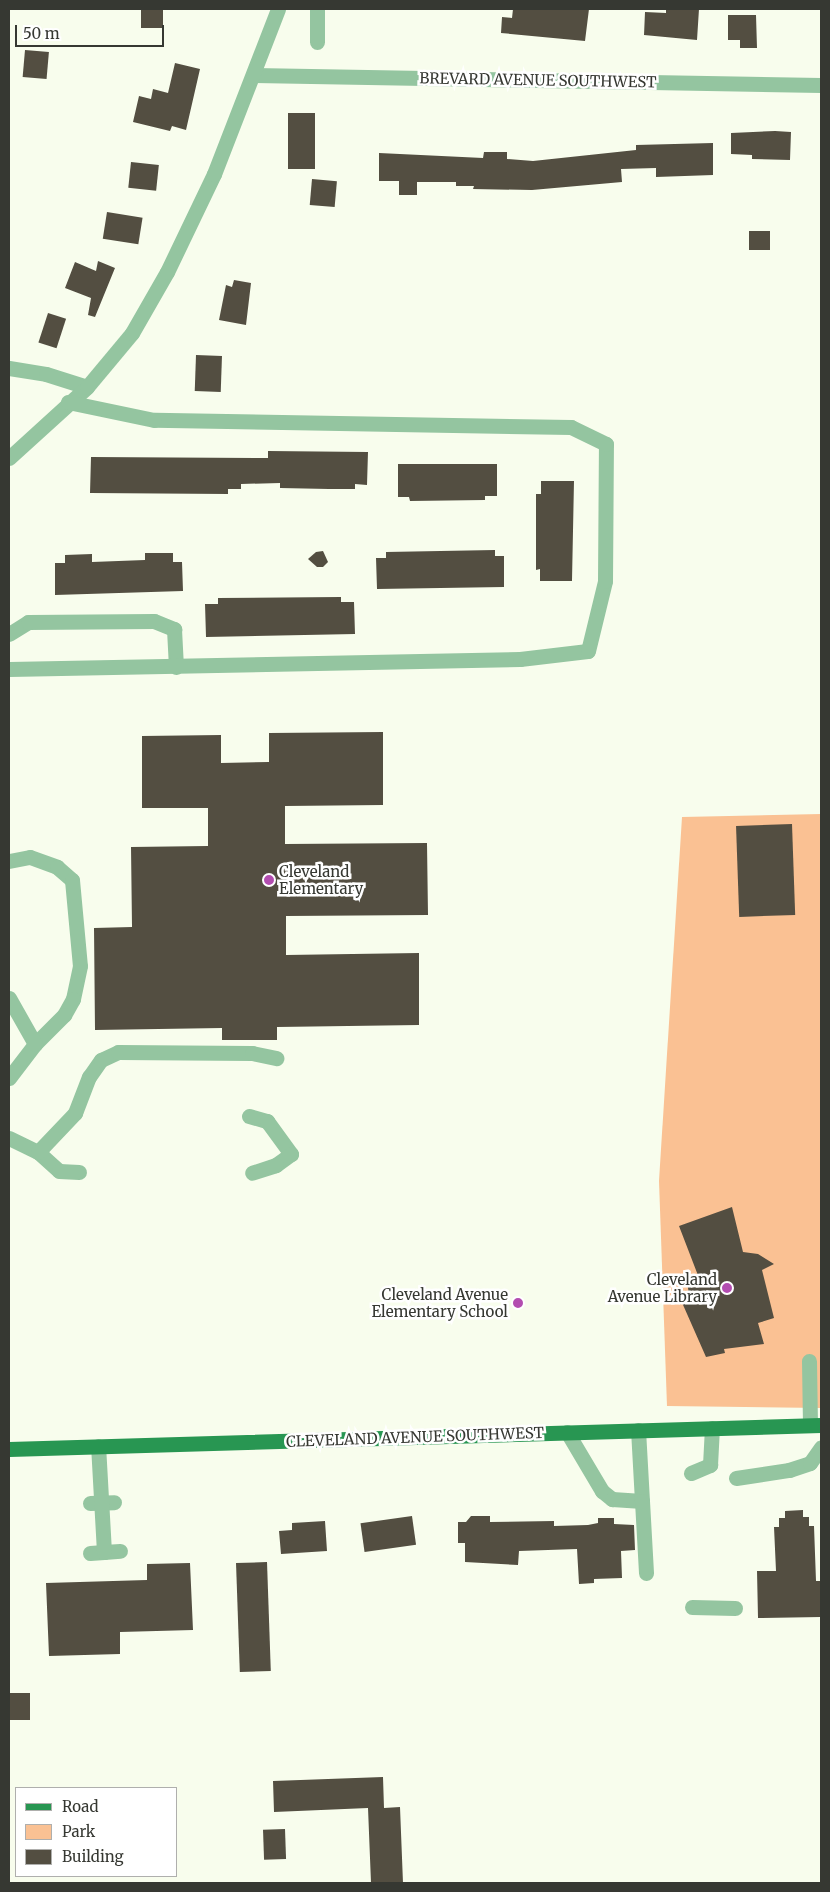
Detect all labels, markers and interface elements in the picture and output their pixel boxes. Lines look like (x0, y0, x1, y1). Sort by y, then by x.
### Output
scale bar (18, 15, 166, 47)
text: 50 m (23, 24, 60, 43)
street label: BREVARD AVENUE SOUTHWEST (419, 69, 657, 91)
place label: Cleveland Elementary (279, 862, 363, 897)
marker: Cleveland Elementary (263, 874, 275, 886)
place label: Cleveland Avenue Library (608, 1270, 717, 1305)
marker: Cleveland Avenue Library (721, 1282, 733, 1294)
place label: Cleveland Avenue Elementary School (371, 1285, 508, 1320)
marker: Cleveland Avenue Elementary School (512, 1297, 524, 1309)
street label: CLEVELAND AVENUE SOUTHWEST (286, 1424, 544, 1450)
legend (15, 1787, 178, 1877)
text: Road (62, 1797, 98, 1816)
text: Park (62, 1822, 95, 1841)
text: Building (62, 1847, 124, 1866)

